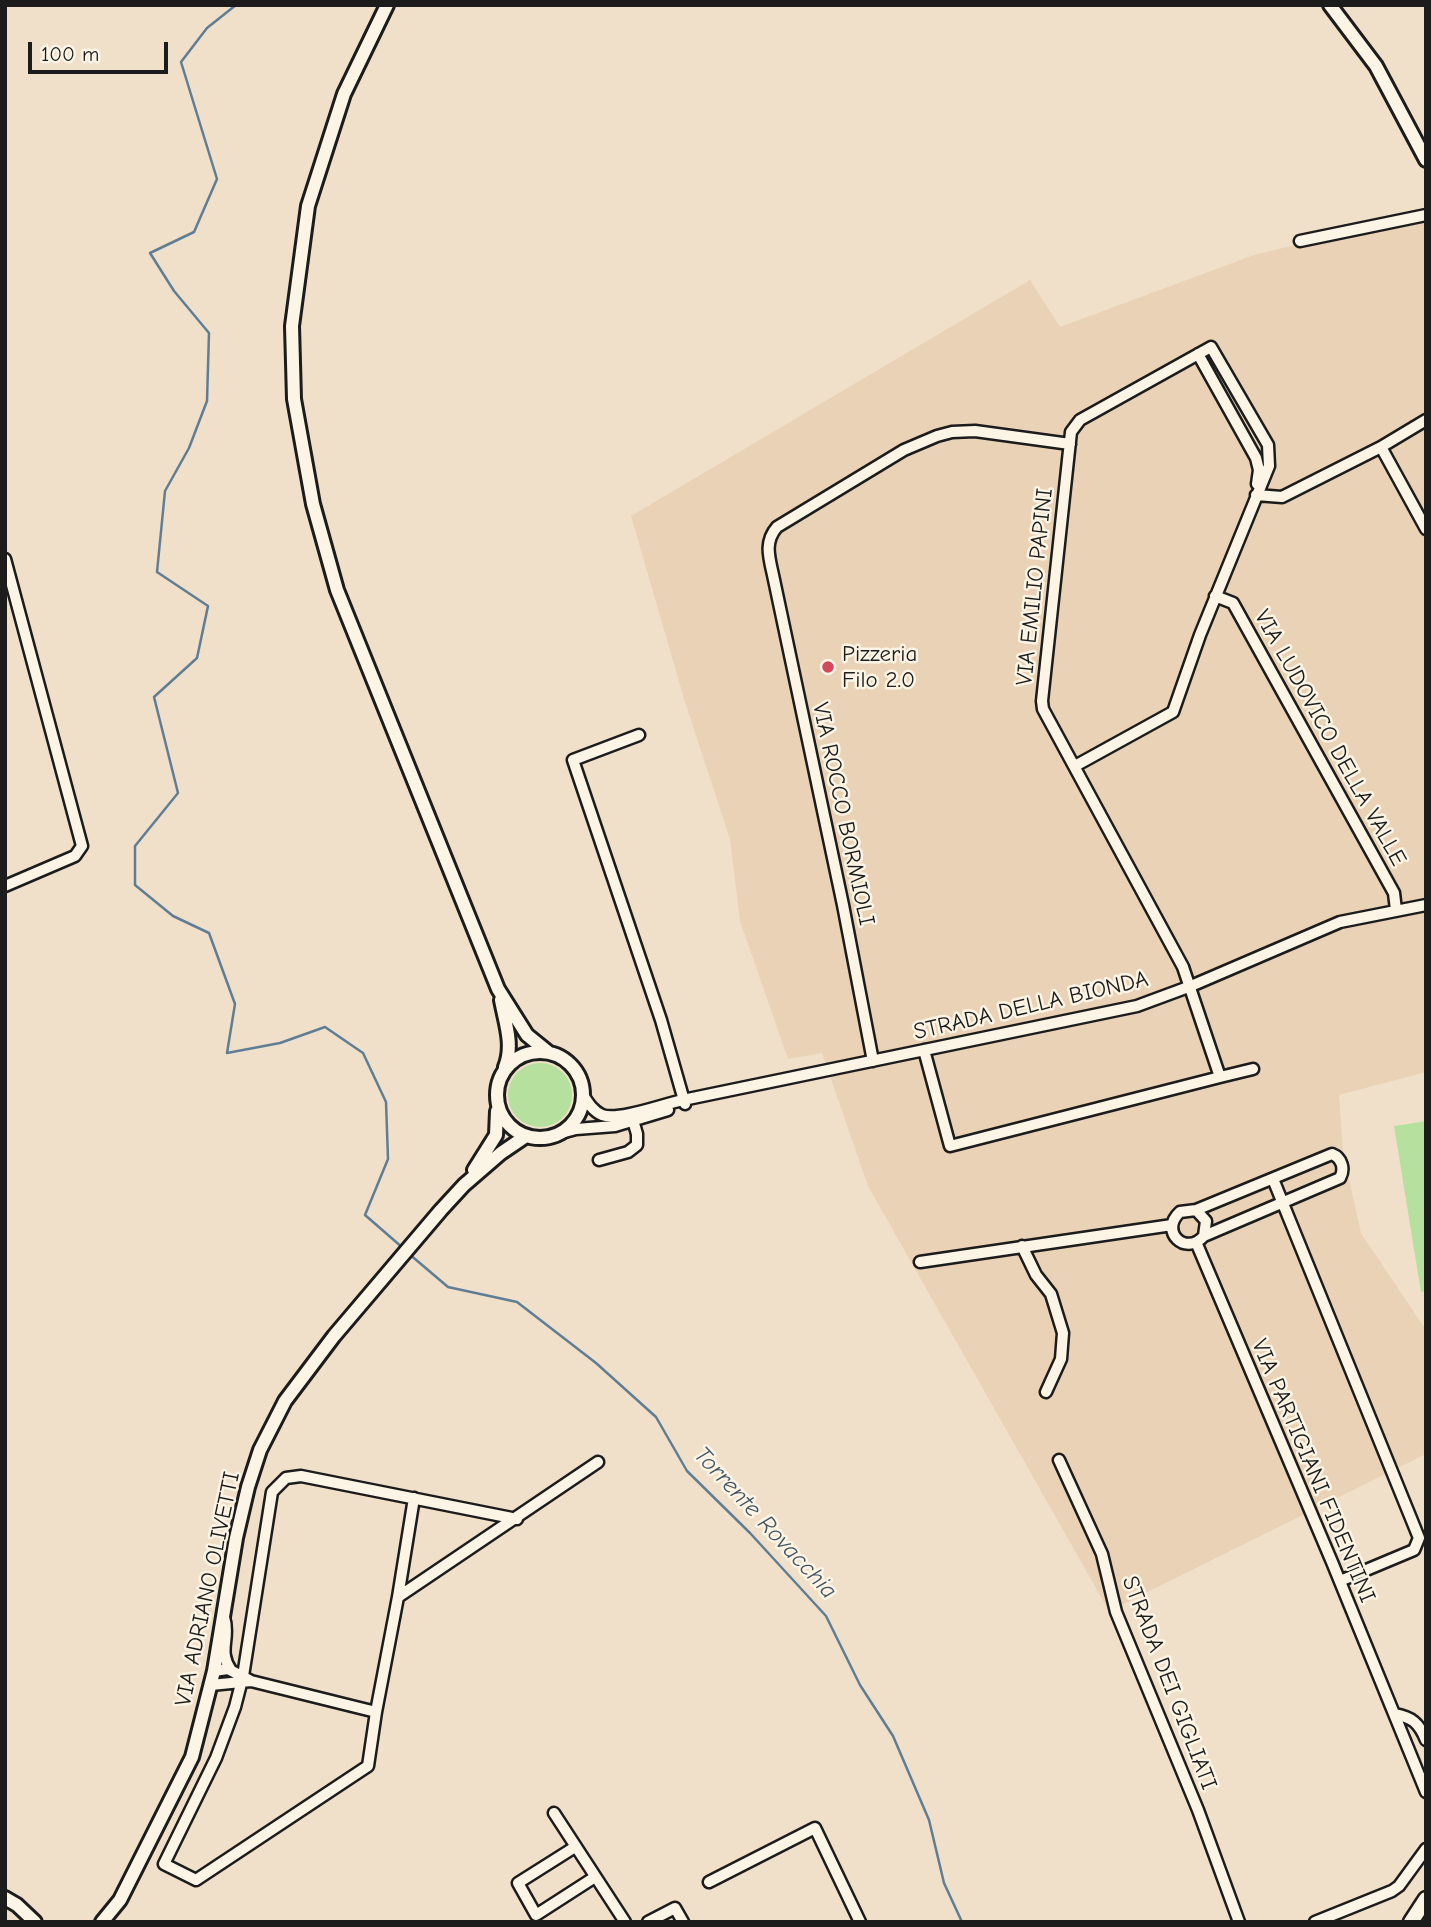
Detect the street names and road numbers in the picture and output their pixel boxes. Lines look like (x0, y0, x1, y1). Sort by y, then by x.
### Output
street label: VIA EMILIO PAPINI (1011, 487, 1059, 687)
street label: VIA LUDOVICO DELLA VALLE (1248, 605, 1412, 871)
street label: VIA ROCCO BORMIOLI (806, 700, 880, 928)
street label: STRADA DELLA BIONDA (911, 966, 1151, 1046)
street label: VIA PARTIGIANI FIDENTINI (1245, 1335, 1381, 1607)
street label: VIA ADRIANO OLIVETTI (170, 1469, 246, 1709)
street label: STRADA DEI GIGLIATI (1115, 1572, 1223, 1794)

